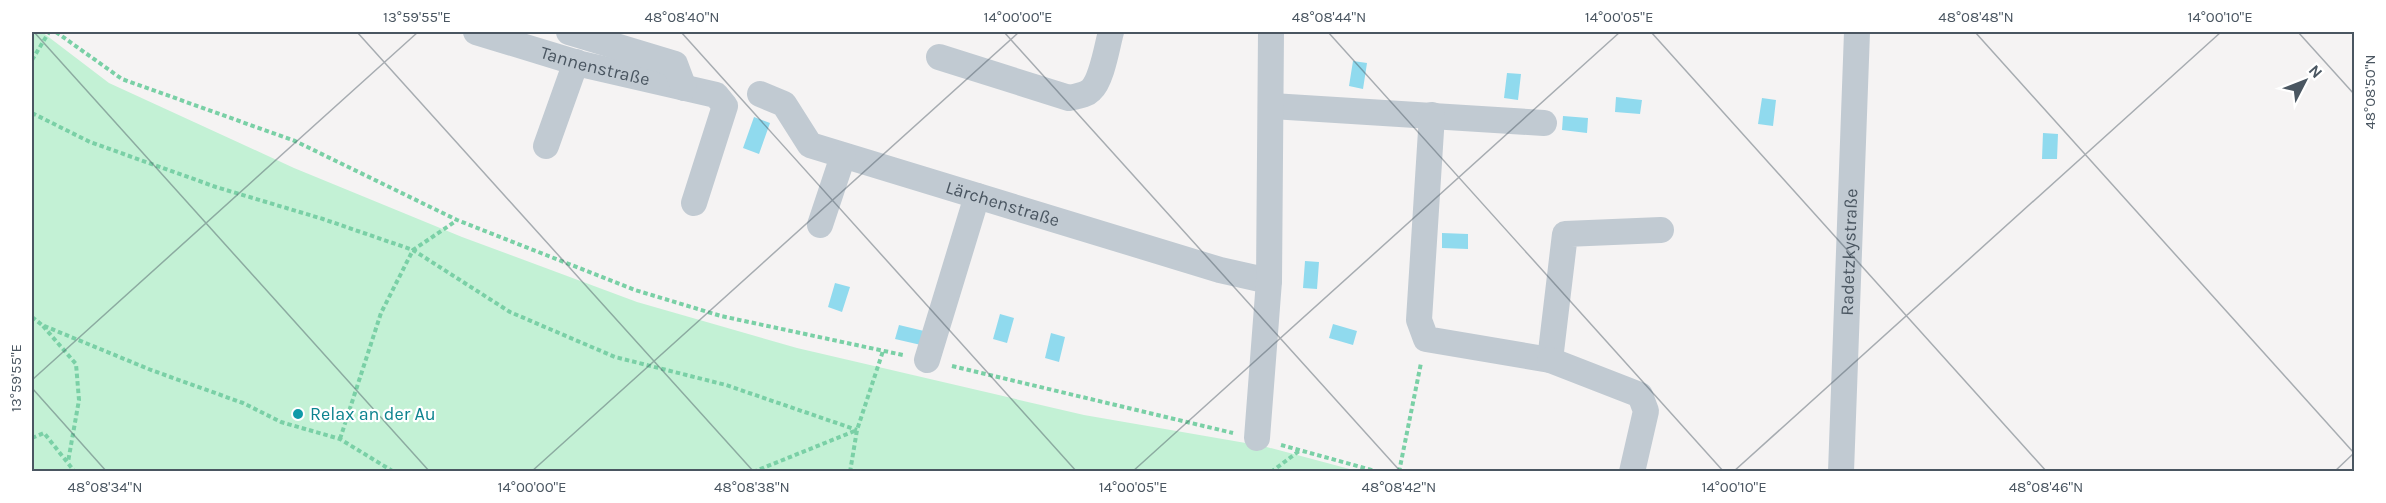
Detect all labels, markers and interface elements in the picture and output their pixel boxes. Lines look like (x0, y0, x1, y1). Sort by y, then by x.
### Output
text: 13°59'55"E (383, 8, 451, 26)
text: 48°08'40"N (645, 8, 719, 26)
text: 14°00'00"E (983, 8, 1053, 26)
text: 48°08'44"N (1292, 8, 1366, 26)
text: 14°00'05"E (1585, 8, 1653, 26)
text: 48°08'48"N (1938, 8, 2014, 26)
text: 14°00'10"E (2187, 8, 2253, 26)
street label: Tannenstraße (538, 41, 652, 90)
north arrow (2275, 51, 2335, 111)
text: 48°08'50"N (2361, 54, 2379, 130)
text: N (2305, 61, 2327, 82)
street label: Lärchenstraße (943, 176, 1062, 231)
street label: Radetzkystraße (1836, 188, 1862, 316)
text: 13°59'55"E (7, 344, 25, 412)
place label: Relax an der Au (310, 403, 436, 425)
marker: Relax an der Au (291, 407, 305, 421)
text: 48°08'34"N (68, 478, 142, 496)
text: 14°00'00"E (497, 478, 567, 496)
text: 48°08'38"N (714, 478, 790, 496)
text: 14°00'05"E (1099, 478, 1167, 496)
text: 48°08'42"N (1362, 478, 1436, 496)
text: 14°00'10"E (1701, 478, 1767, 496)
text: 48°08'46"N (2009, 478, 2083, 496)

